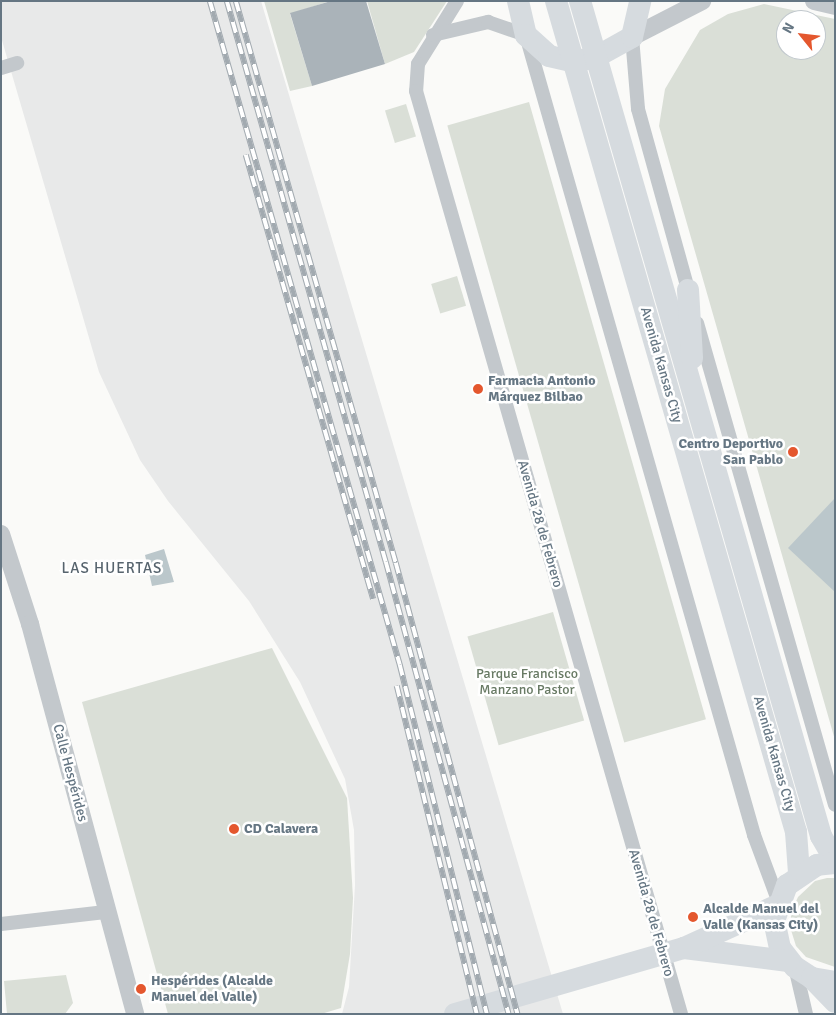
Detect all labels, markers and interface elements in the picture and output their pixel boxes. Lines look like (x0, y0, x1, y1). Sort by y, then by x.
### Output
north arrow (776, 10, 826, 60)
text: N (779, 20, 798, 36)
street label: Avenida Kansas City (636, 305, 686, 425)
place label: Farmacia Antonio Márquez Bilbao (488, 373, 596, 406)
marker: Farmacia Antonio Márquez Bilbao (472, 383, 484, 395)
place label: Centro Deportivo San Pablo (679, 436, 783, 468)
marker: Centro Deportivo San Pablo (787, 446, 799, 458)
street label: Avenida 28 de Febrero (514, 458, 566, 590)
district label: LAS HUERTAS (60, 560, 164, 578)
park label: Parque Francisco Manzano Pastor (476, 666, 578, 699)
street label: Avenida Kansas City (749, 694, 799, 814)
street label: Calle Hespérides (49, 722, 91, 824)
place label: CD Calavera (244, 821, 318, 837)
marker: CD Calavera (228, 823, 240, 835)
street label: Avenida 28 de Febrero (625, 847, 677, 979)
place label: Alcalde Manuel del Valle (Kansas City) (703, 901, 819, 934)
marker: Alcalde Manuel del Valle (Kansas City) (687, 911, 699, 923)
place label: Hespérides (Alcalde Manuel del Valle) (151, 973, 273, 1006)
marker: Hespérides (Alcalde Manuel del Valle) (135, 983, 147, 995)

